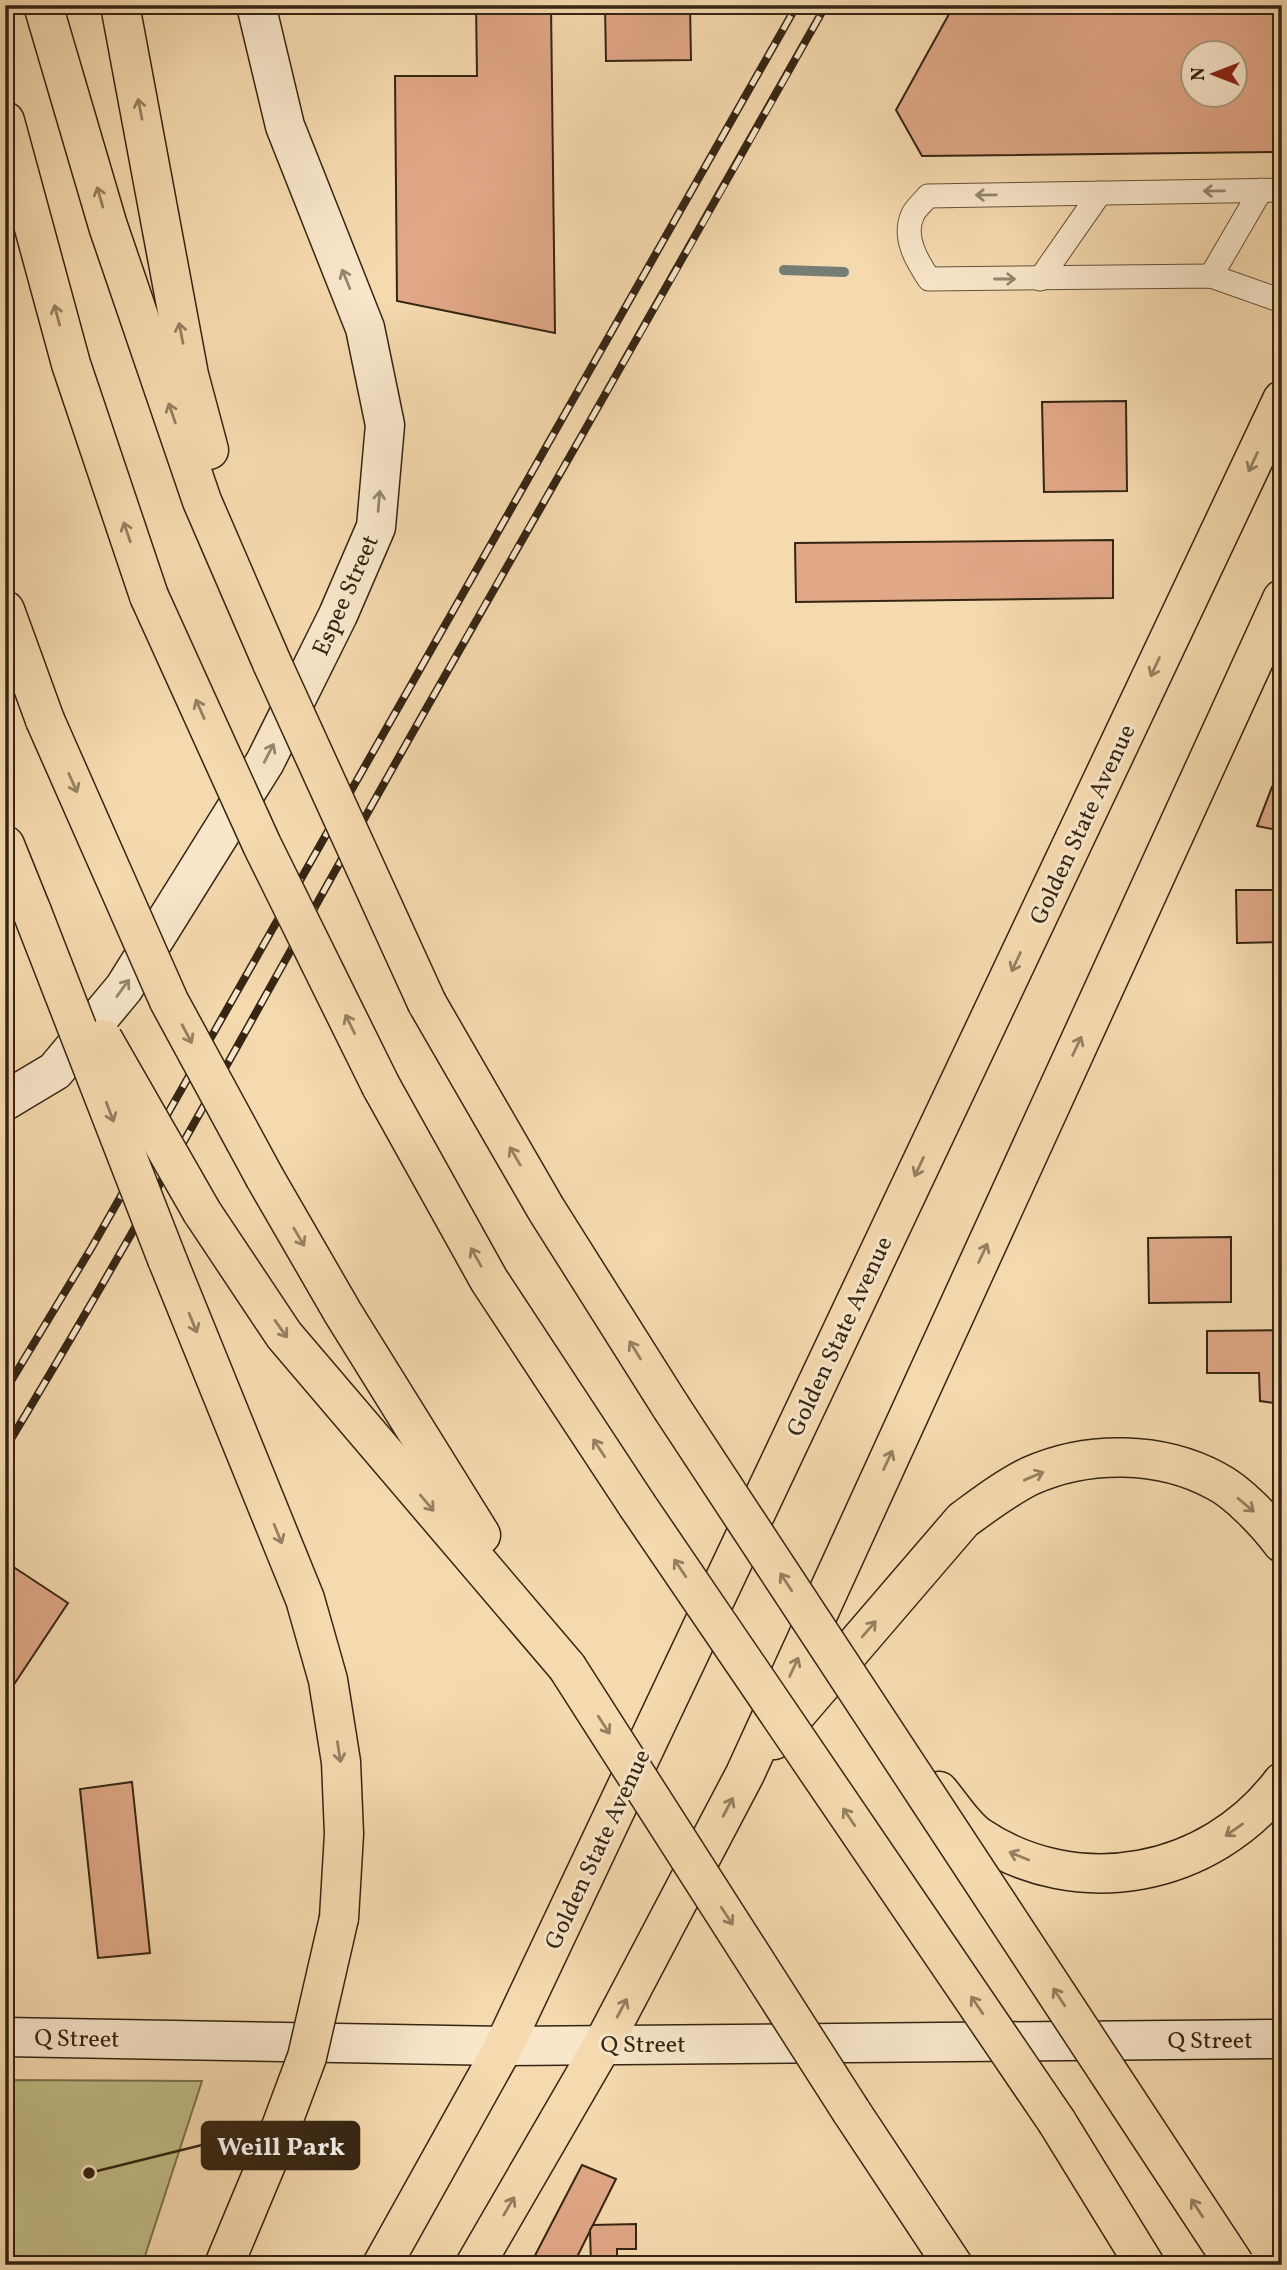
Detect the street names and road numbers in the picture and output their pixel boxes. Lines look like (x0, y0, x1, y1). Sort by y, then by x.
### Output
street label: Espee Street (305, 530, 389, 662)
street label: Golden State Avenue (1022, 719, 1145, 931)
street label: Golden State Avenue (779, 1231, 902, 1443)
street label: Golden State Avenue (537, 1744, 660, 1956)
street label: Q Street (34, 2022, 120, 2058)
street label: Q Street (1167, 2025, 1253, 2059)
street label: Q Street (600, 2029, 686, 2063)

